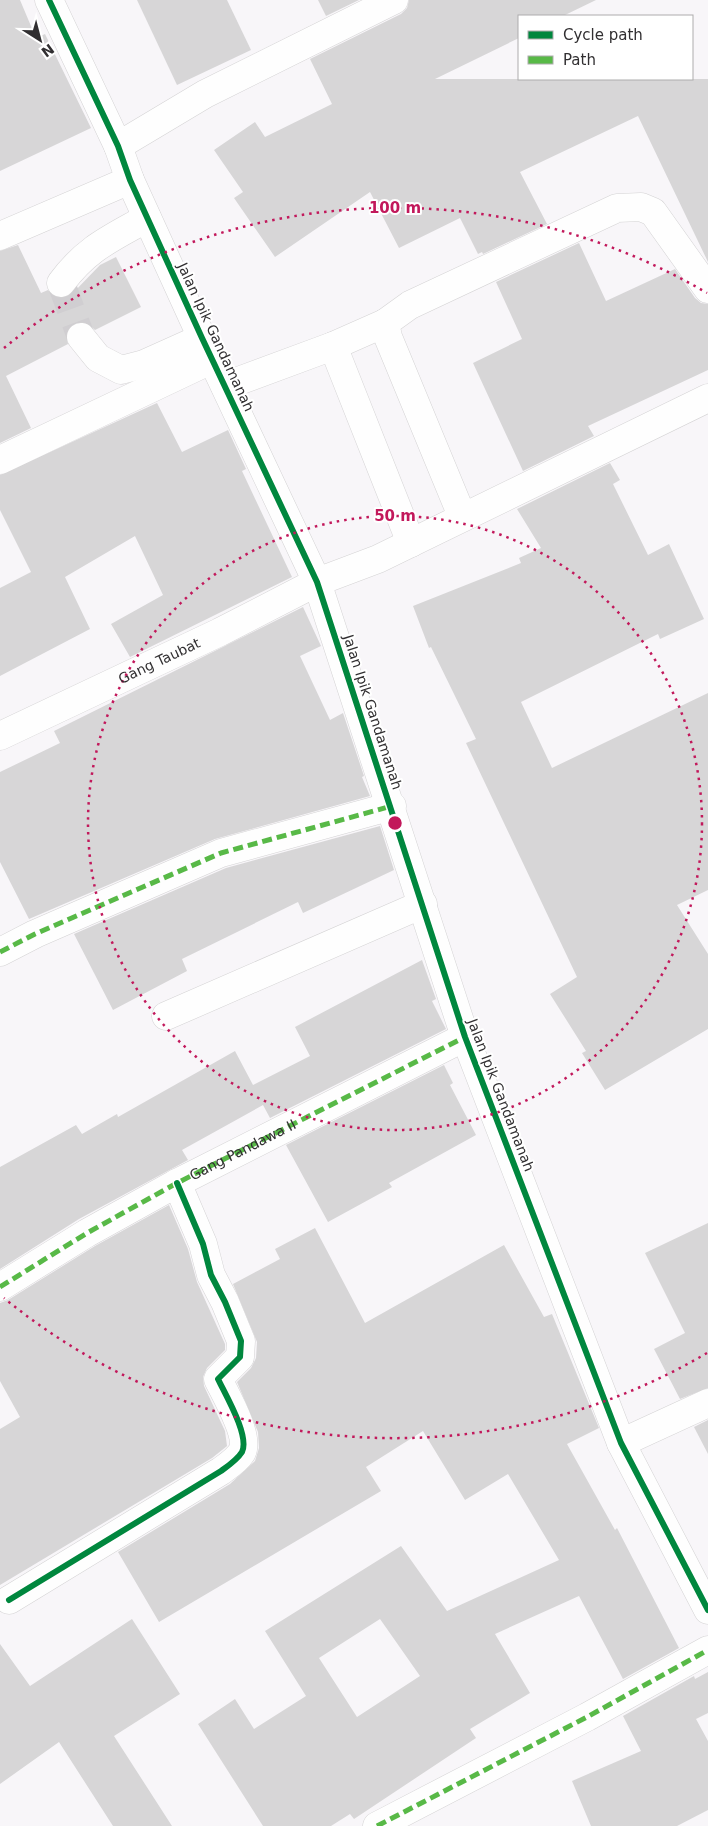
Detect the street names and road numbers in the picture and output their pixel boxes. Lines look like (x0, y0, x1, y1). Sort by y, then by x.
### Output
street label: Jalan Ipik Gandamanah (174, 259, 258, 414)
street label: Jalan Ipik Gandamanah (340, 631, 406, 792)
street label: Gang Taubat (116, 634, 203, 687)
street label: Jalan Ipik Gandamanah (464, 1015, 538, 1174)
street label: Gang Pandawa II (187, 1116, 299, 1183)

